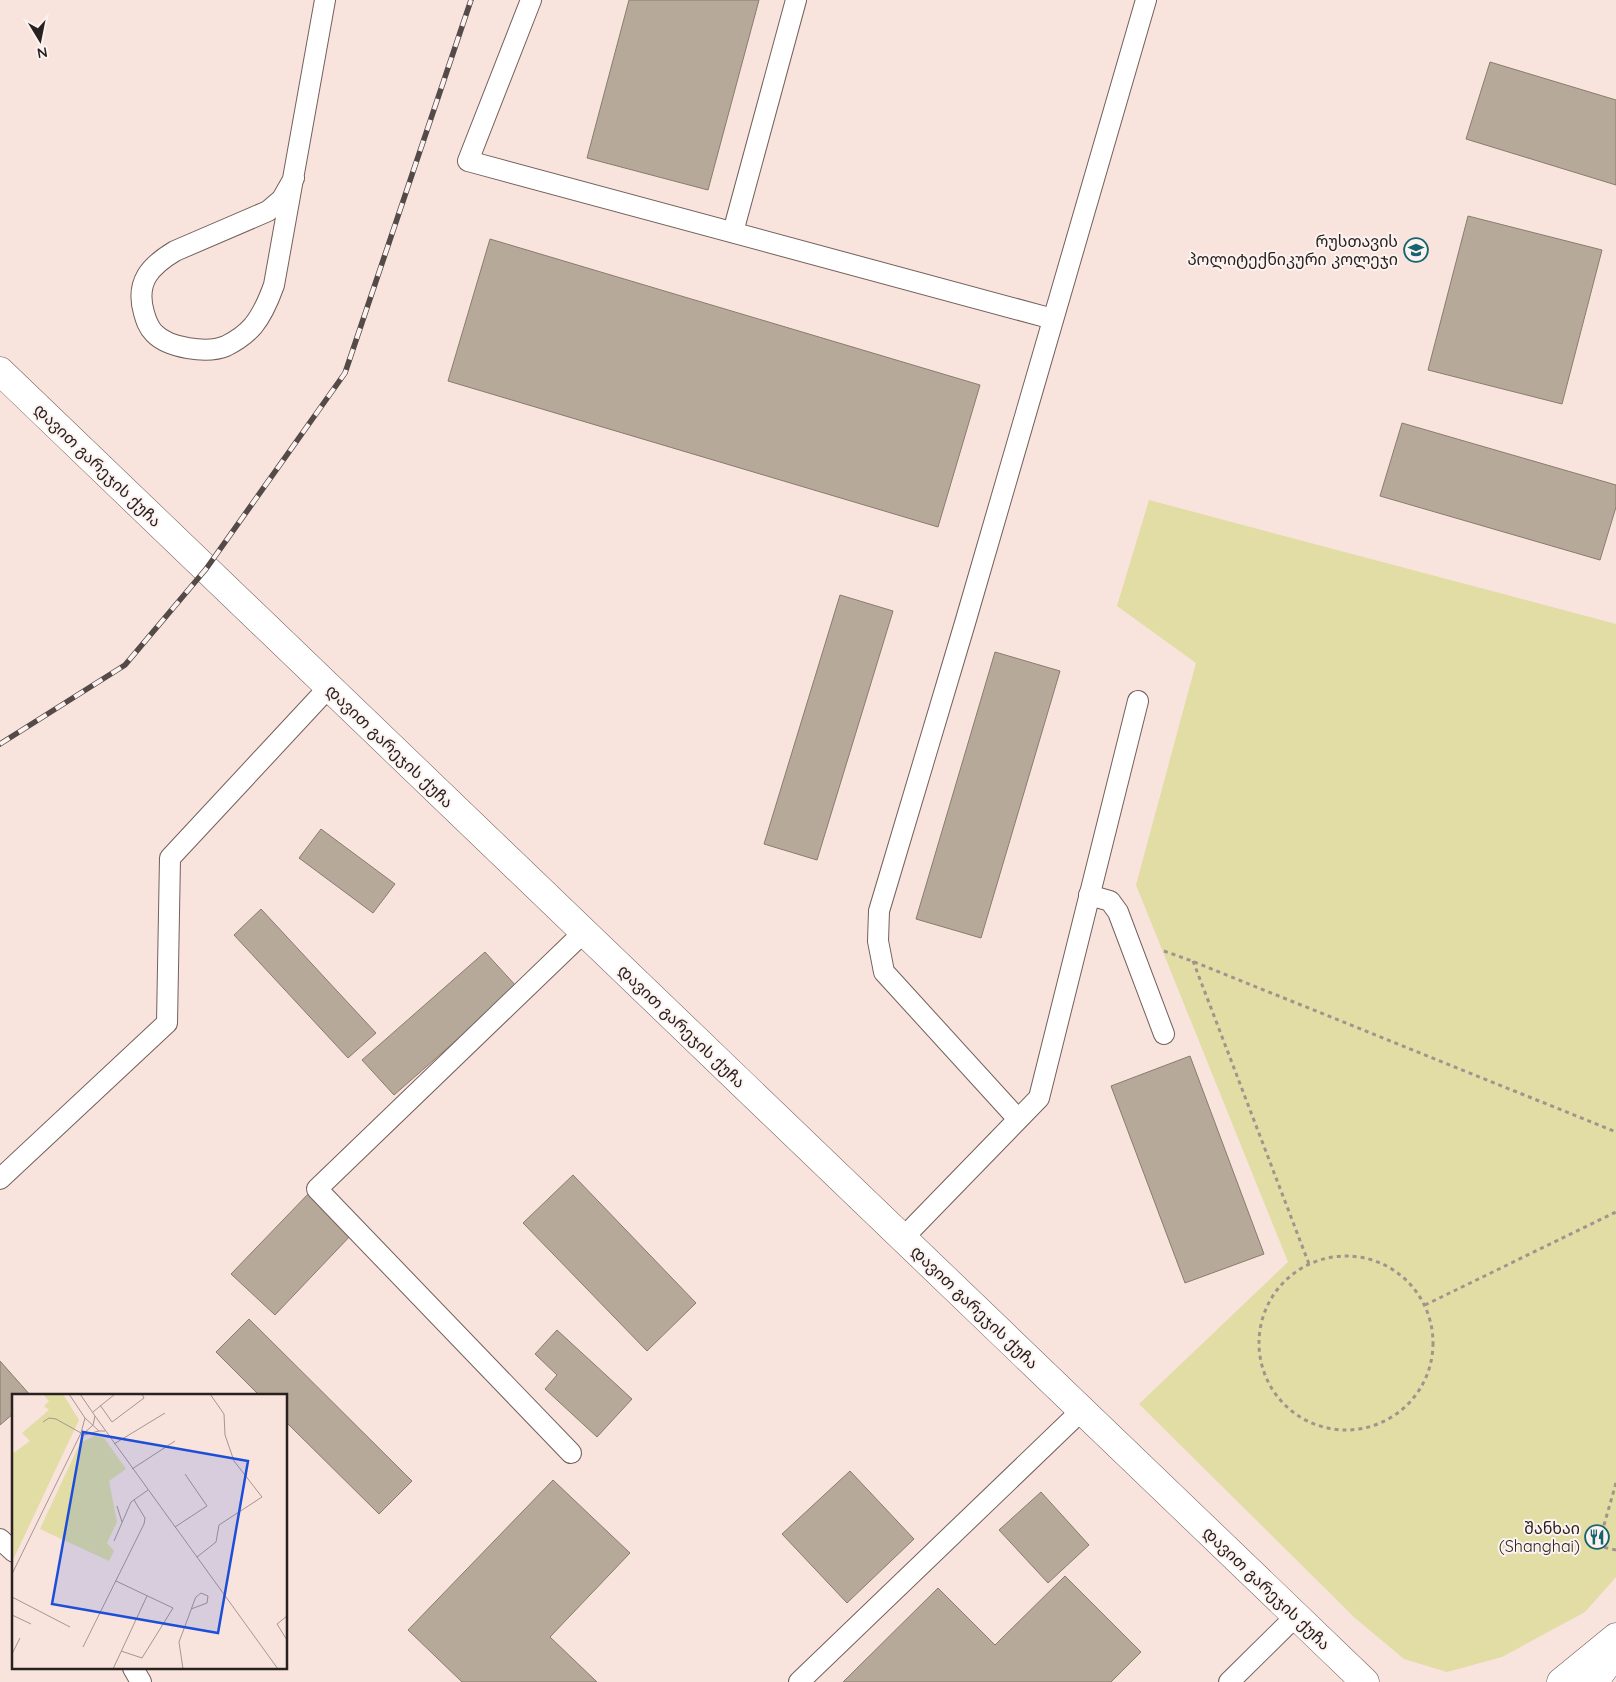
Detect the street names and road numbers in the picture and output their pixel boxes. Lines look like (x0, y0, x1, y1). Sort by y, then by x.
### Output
street label: დავით გარეჯის ქუჩა (30, 399, 166, 532)
street label: დავით გარეჯის ქუჩა (322, 680, 458, 813)
street label: დავით გარეჯის ქუჩა (614, 960, 750, 1093)
street label: დავით გარეჯის ქუჩა (907, 1241, 1043, 1374)
street label: დავით გარეჯის ქუჩა (1199, 1522, 1335, 1655)

